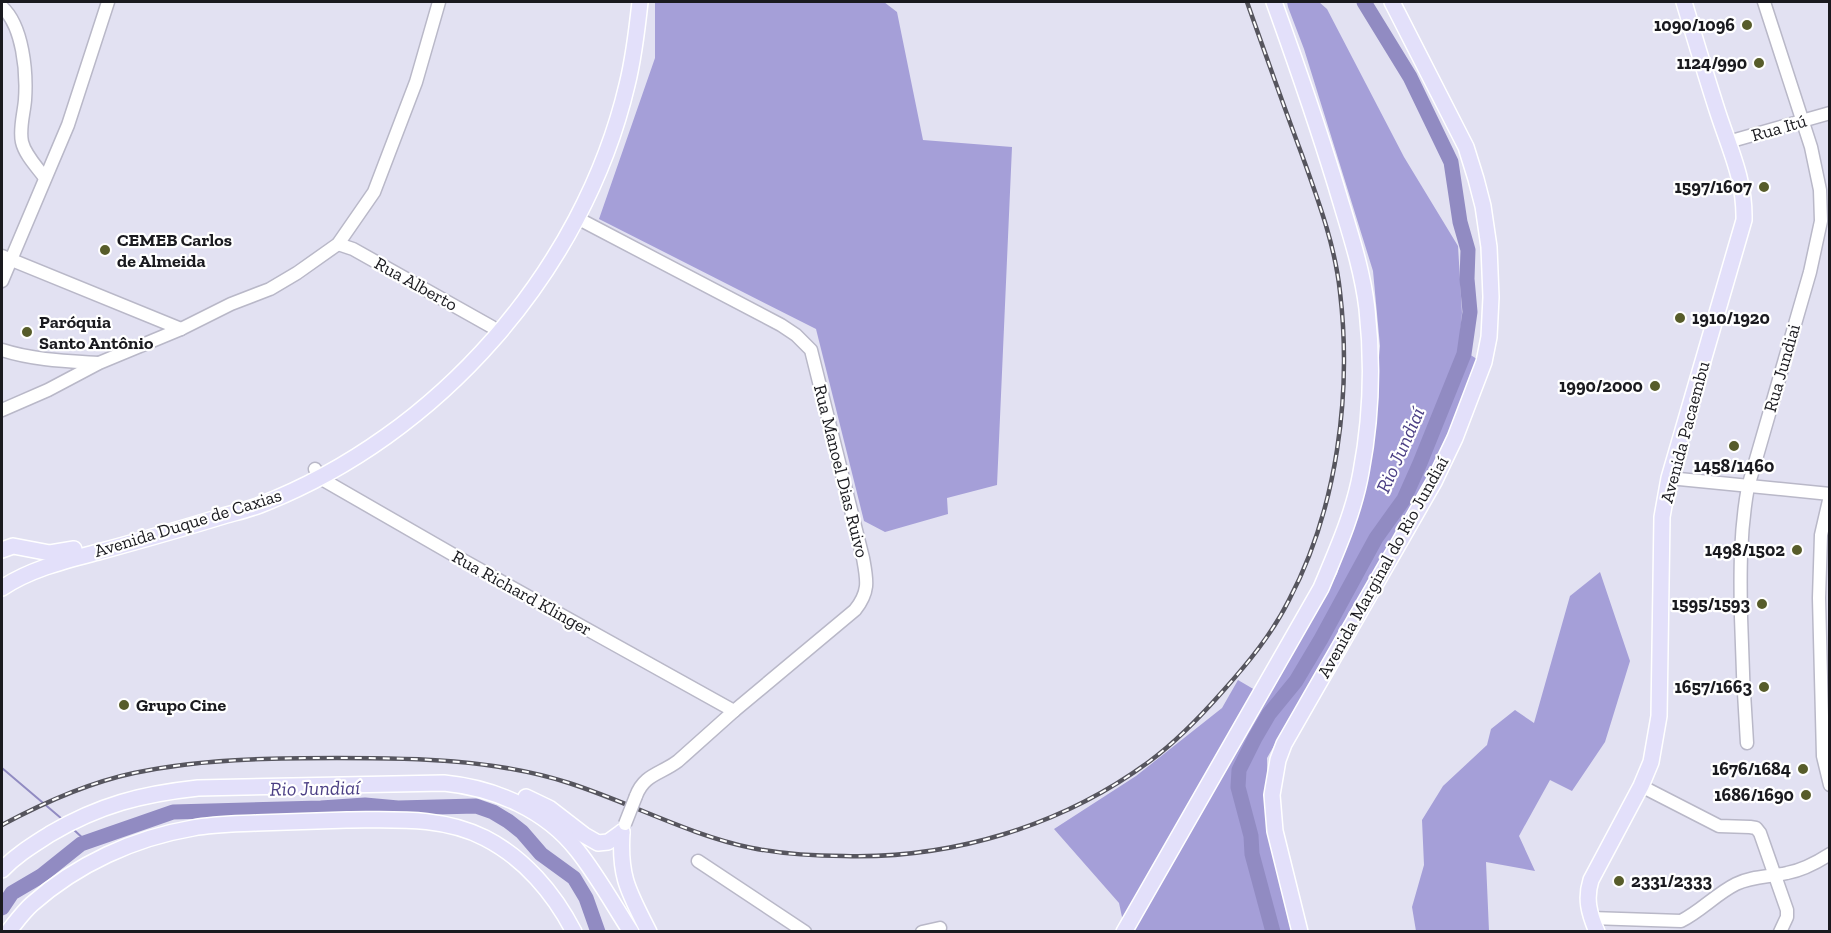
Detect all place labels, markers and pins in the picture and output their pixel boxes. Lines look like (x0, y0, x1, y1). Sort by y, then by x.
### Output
place label: 1090/1096 (1654, 14, 1735, 36)
marker: 1090/1096 (1740, 18, 1754, 32)
place label: 1124/990 (1677, 52, 1747, 74)
marker: 1124/990 (1752, 56, 1766, 70)
place label: 1597/1607 (1675, 176, 1752, 198)
marker: 1597/1607 (1757, 180, 1771, 194)
place label: CEMEB Carlos de Almeida (117, 229, 232, 272)
marker: CEMEB Carlos de Almeida (98, 243, 112, 257)
place label: 1910/1920 (1692, 307, 1770, 329)
place label: Paróquia Santo Antônio (39, 311, 154, 354)
marker: 1910/1920 (1673, 311, 1687, 325)
marker: Paróquia Santo Antônio (20, 325, 34, 339)
place label: 1990/2000 (1559, 375, 1643, 397)
marker: 1990/2000 (1648, 379, 1662, 393)
marker: 1458/1460 (1727, 439, 1741, 453)
place label: 1458/1460 (1694, 455, 1774, 477)
place label: 1498/1502 (1705, 539, 1785, 561)
marker: 1498/1502 (1790, 543, 1804, 557)
place label: 1595/1593 (1672, 593, 1750, 615)
marker: 1595/1593 (1755, 597, 1769, 611)
place label: 1657/1663 (1675, 676, 1752, 698)
marker: 1657/1663 (1757, 680, 1771, 694)
place label: Grupo Cine (136, 694, 226, 716)
marker: Grupo Cine (117, 698, 131, 712)
place label: 1676/1684 (1712, 758, 1791, 780)
marker: 1676/1684 (1796, 762, 1810, 776)
place label: 1686/1690 (1714, 784, 1794, 806)
marker: 1686/1690 (1799, 788, 1813, 802)
place label: 2331/2333 (1631, 870, 1712, 892)
marker: 2331/2333 (1612, 874, 1626, 888)

